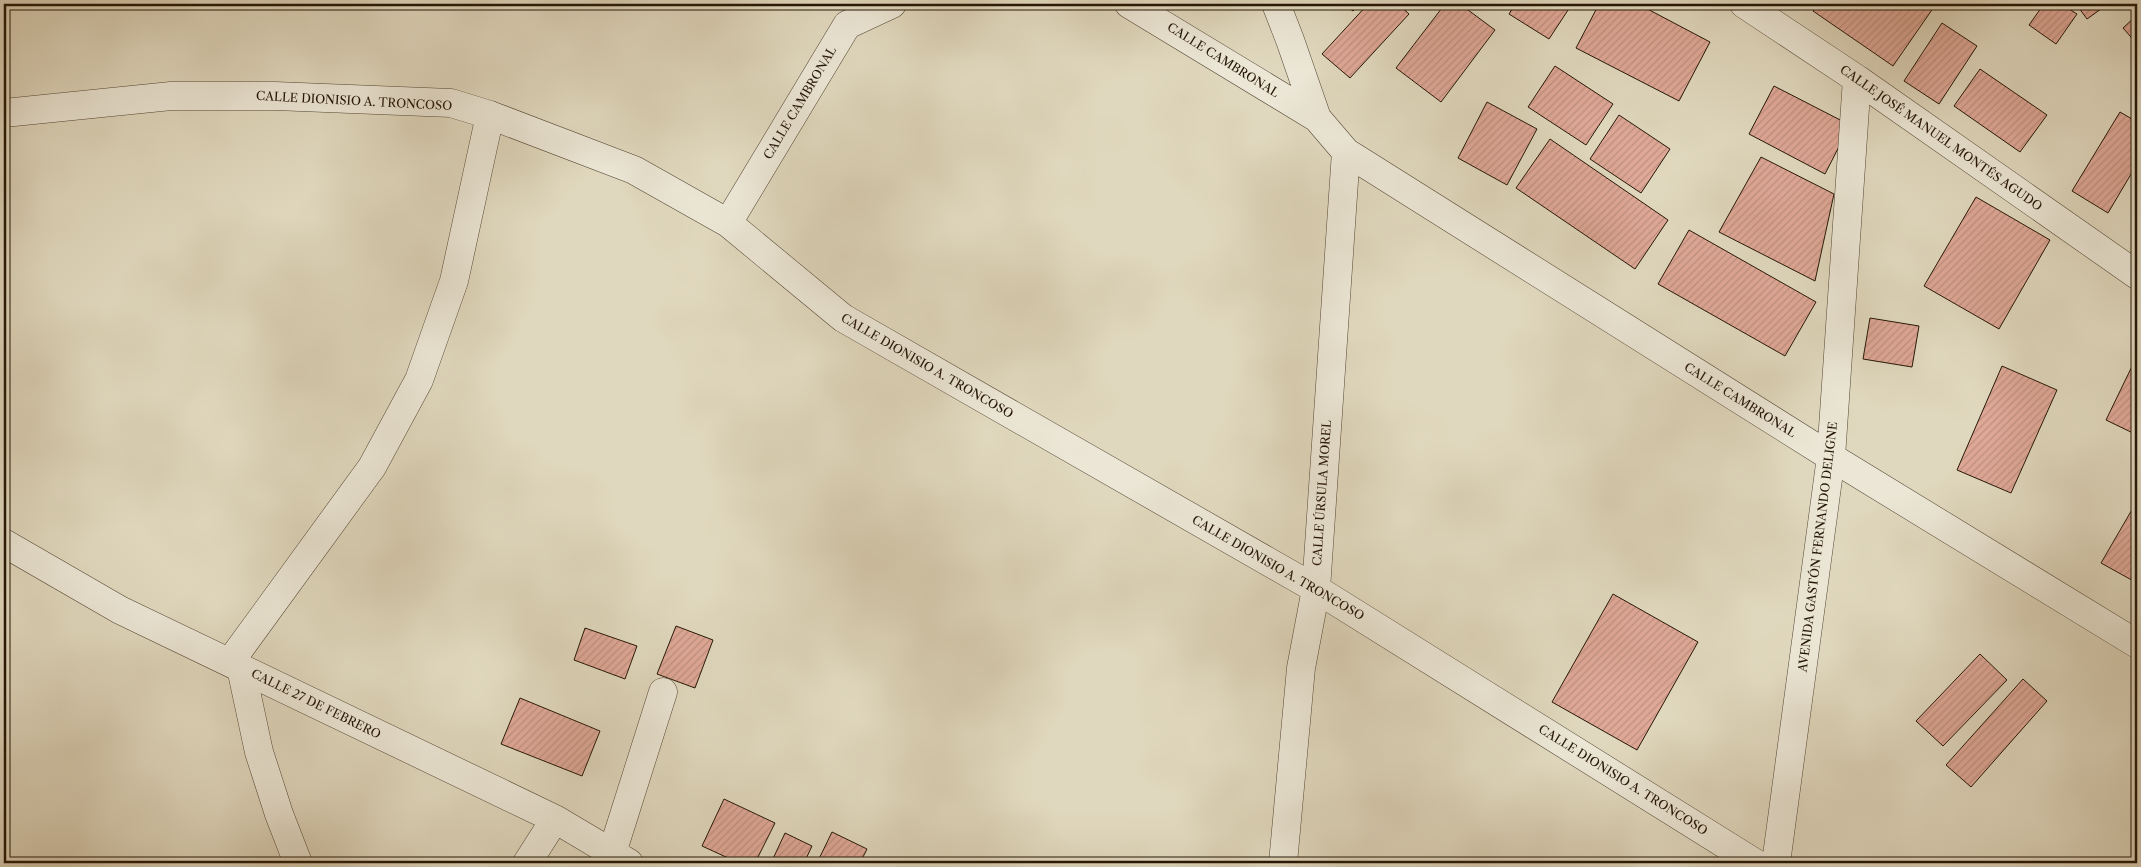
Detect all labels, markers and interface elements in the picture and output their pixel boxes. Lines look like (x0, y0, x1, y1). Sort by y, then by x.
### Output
street label: CALLE CAMBRONAL (1165, 19, 1282, 100)
street label: CALLE CAMBRONAL (760, 43, 839, 162)
street label: CALLE JOSÉ MANUEL MONTÉS AGUDO (1837, 61, 2046, 214)
street label: CALLE DIONISIO A. TRONCOSO (256, 88, 453, 113)
street label: CALLE DIONISIO A. TRONCOSO (838, 310, 1016, 421)
street label: CALLE CAMBRONAL (1682, 359, 1799, 440)
street label: CALLE ÚRSULA MOREL (1308, 419, 1334, 566)
street label: AVENIDA GASTÓN FERNANDO DELIGNE (1794, 421, 1840, 674)
street label: CALLE DIONISIO A. TRONCOSO (1189, 512, 1367, 623)
street label: CALLE 27 DE FEBRERO (249, 666, 384, 742)
street label: CALLE DIONISIO A. TRONCOSO (1536, 721, 1711, 838)

